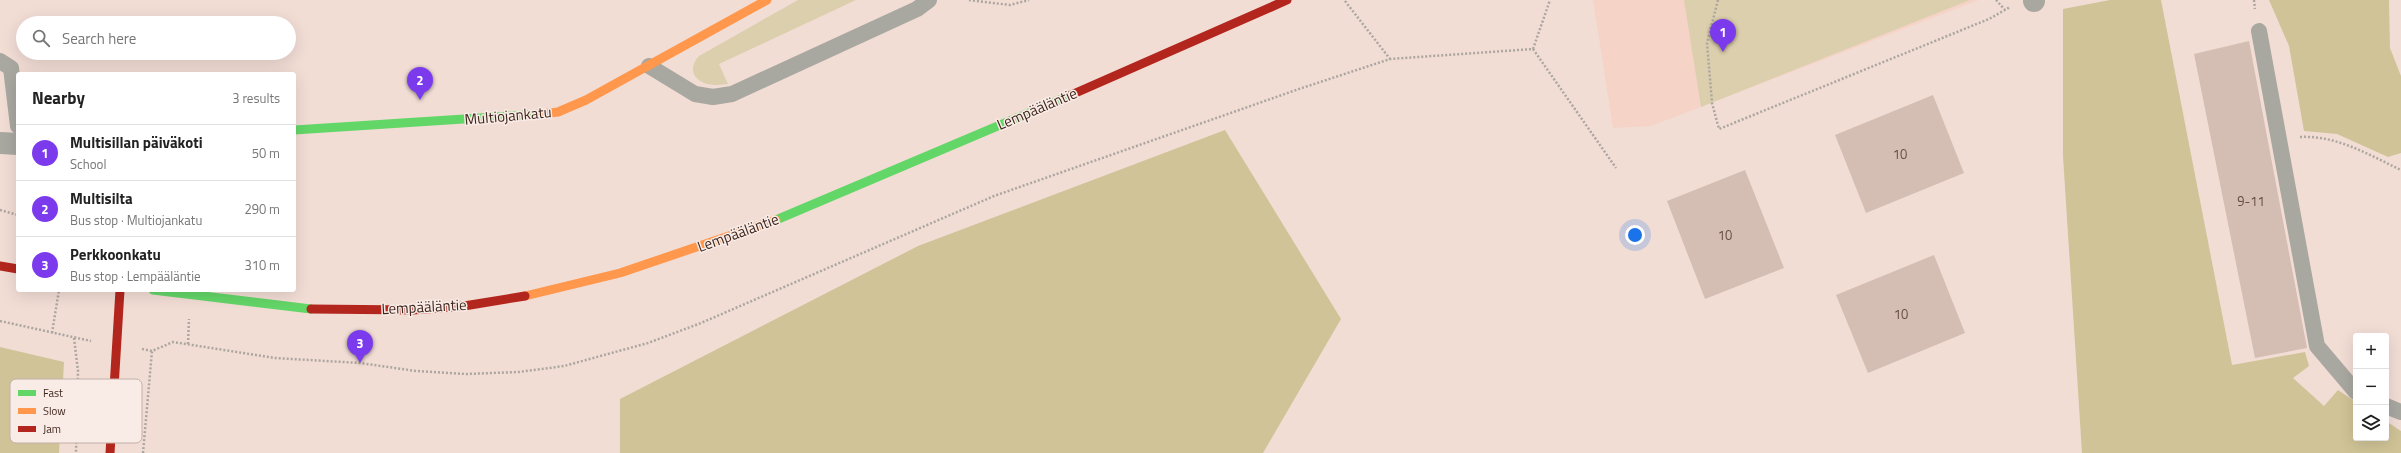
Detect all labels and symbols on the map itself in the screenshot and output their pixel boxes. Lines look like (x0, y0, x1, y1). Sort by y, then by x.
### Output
pin: 1 (1710, 19, 1736, 52)
pin: 2 (407, 67, 433, 100)
street label: Lempääläntie (993, 81, 1081, 136)
street label: Multiojankatu (463, 100, 552, 131)
house number: 10 (1893, 144, 1907, 164)
house number: 9-11 (2237, 191, 2265, 211)
street label: Lempääläntie (694, 207, 782, 258)
your location (1625, 225, 1645, 245)
house number: 10 (1718, 225, 1732, 245)
street label: Lempääläntie (381, 293, 467, 320)
house number: 10 (1894, 304, 1908, 324)
pin: 3 (347, 330, 373, 363)
legend (10, 379, 142, 443)
text: Fast (43, 385, 63, 401)
text: Slow (43, 403, 66, 419)
text: Jam (43, 421, 61, 437)

